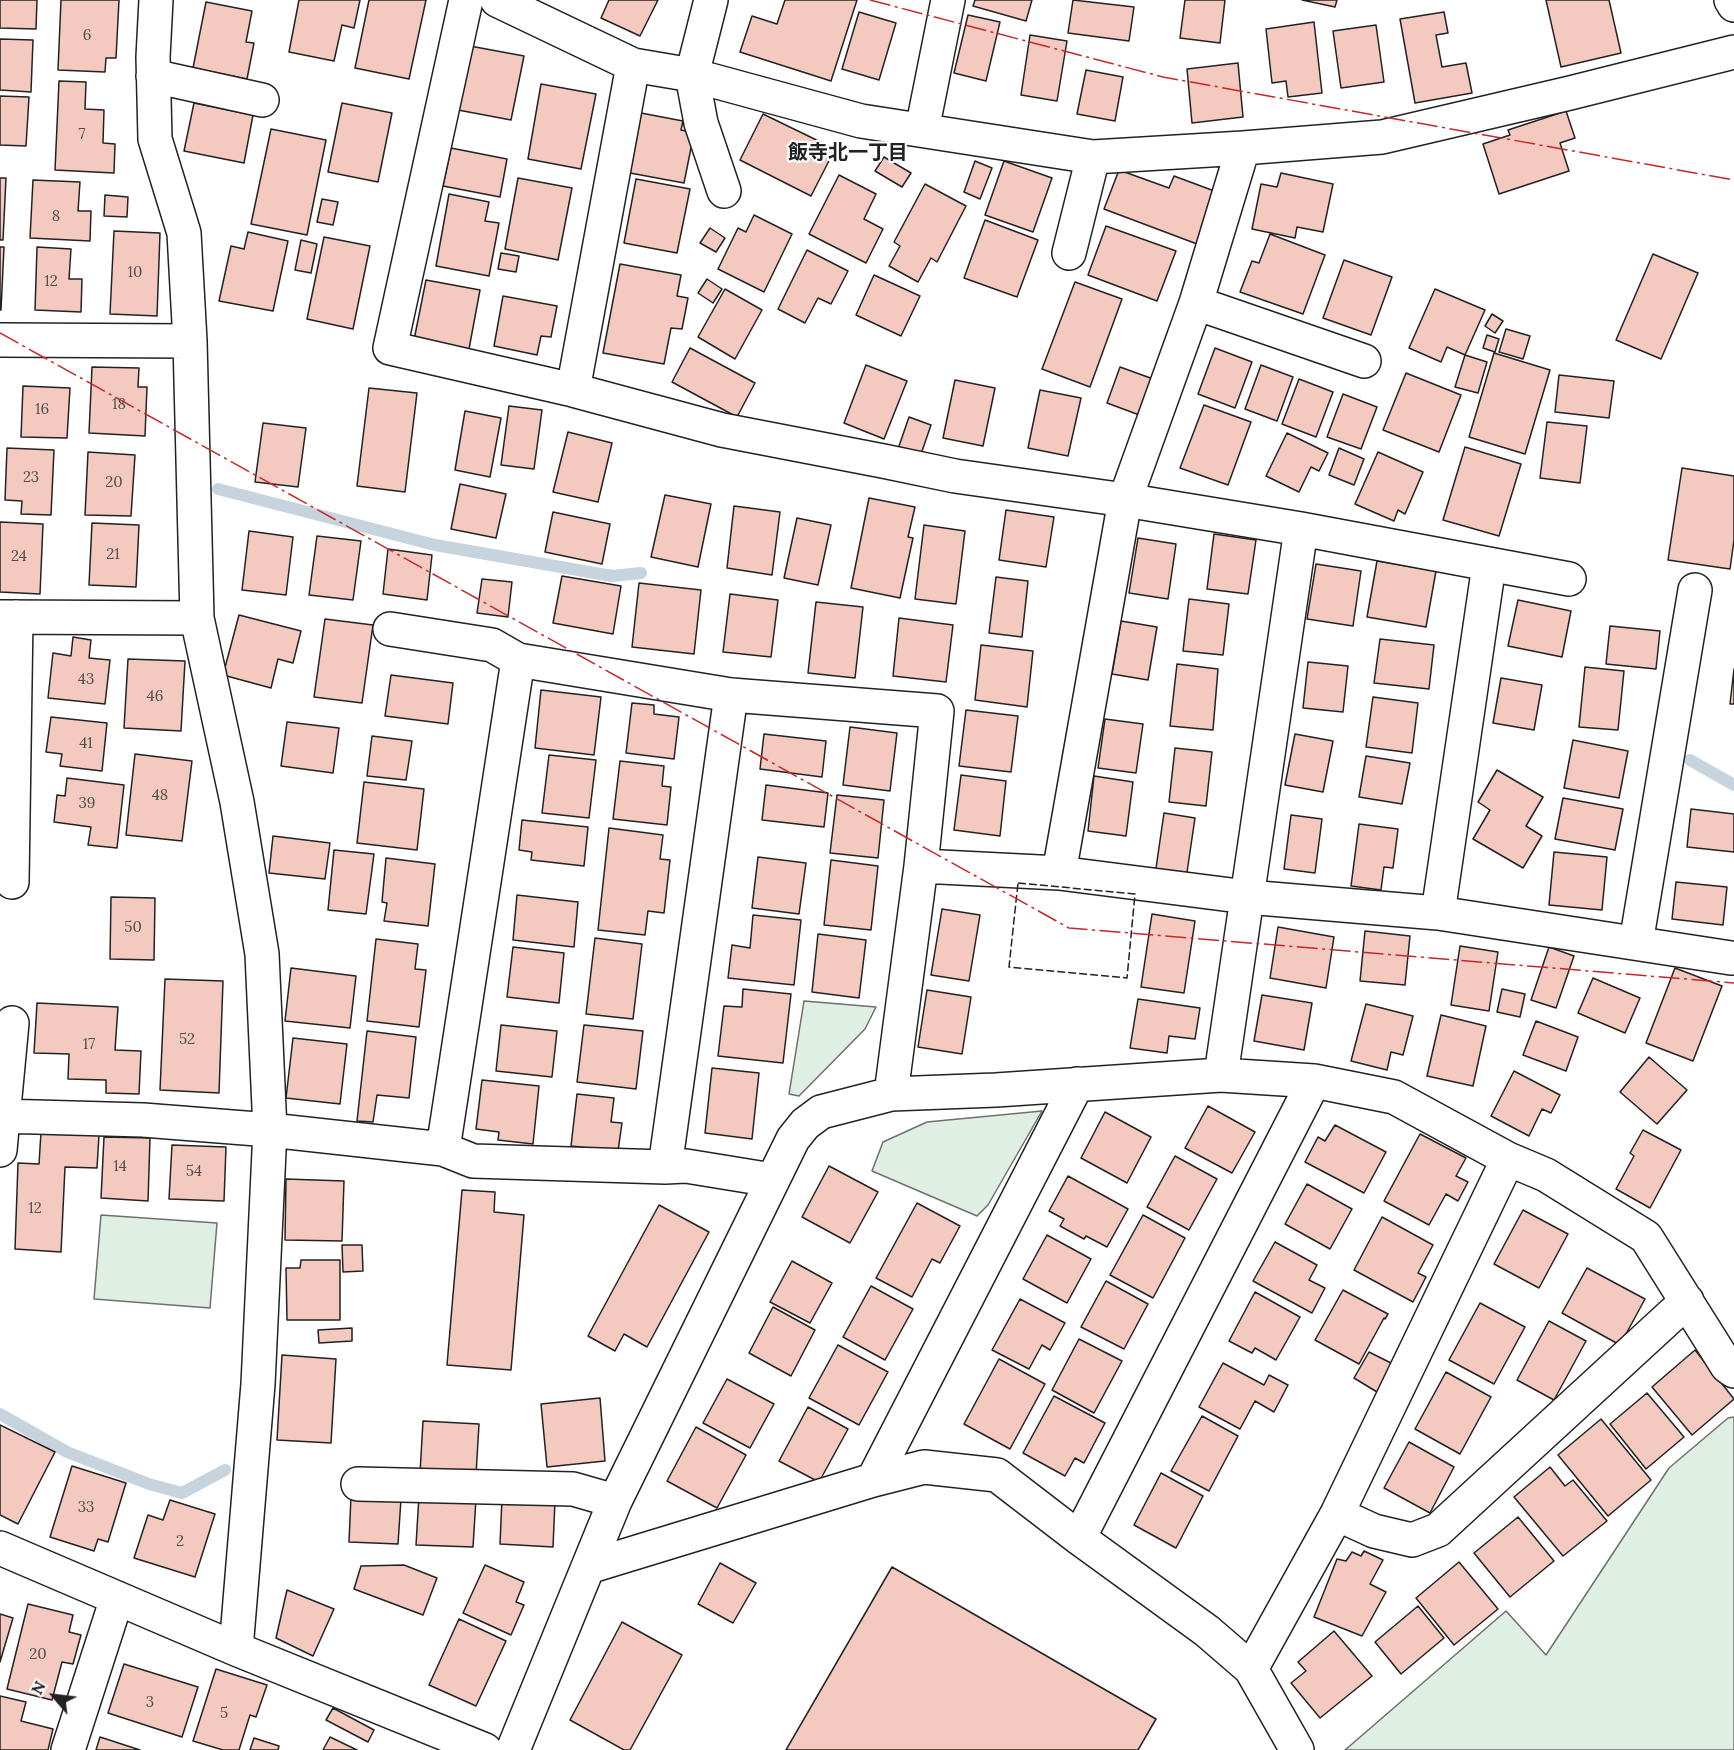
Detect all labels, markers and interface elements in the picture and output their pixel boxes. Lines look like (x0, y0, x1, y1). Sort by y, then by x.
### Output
house number: 6 (83, 27, 91, 45)
house number: 7 (79, 126, 85, 144)
district label: 飯寺北一丁目 (788, 141, 908, 165)
house number: 8 (52, 208, 60, 226)
house number: 10 (128, 264, 142, 282)
house number: 12 (44, 273, 58, 291)
house number: 18 (112, 396, 126, 414)
house number: 16 (35, 401, 49, 419)
house number: 23 (23, 469, 39, 487)
house number: 20 (105, 474, 123, 492)
house number: 21 (106, 546, 120, 564)
house number: 24 (11, 548, 27, 566)
house number: 43 (78, 671, 94, 689)
house number: 46 (147, 688, 163, 706)
house number: 41 (79, 735, 93, 753)
house number: 48 (152, 787, 168, 805)
house number: 39 (78, 795, 96, 813)
house number: 50 (124, 919, 142, 937)
house number: 52 (179, 1031, 195, 1049)
house number: 17 (83, 1036, 95, 1054)
house number: 14 (113, 1158, 127, 1176)
house number: 54 (186, 1163, 202, 1181)
house number: 12 (28, 1200, 42, 1218)
house number: 33 (78, 1499, 94, 1517)
house number: 2 (176, 1533, 184, 1551)
house number: 20 (29, 1646, 47, 1664)
north arrow (24, 1666, 84, 1726)
text: N (26, 1677, 50, 1698)
house number: 3 (146, 1694, 154, 1712)
house number: 5 (220, 1705, 228, 1723)

